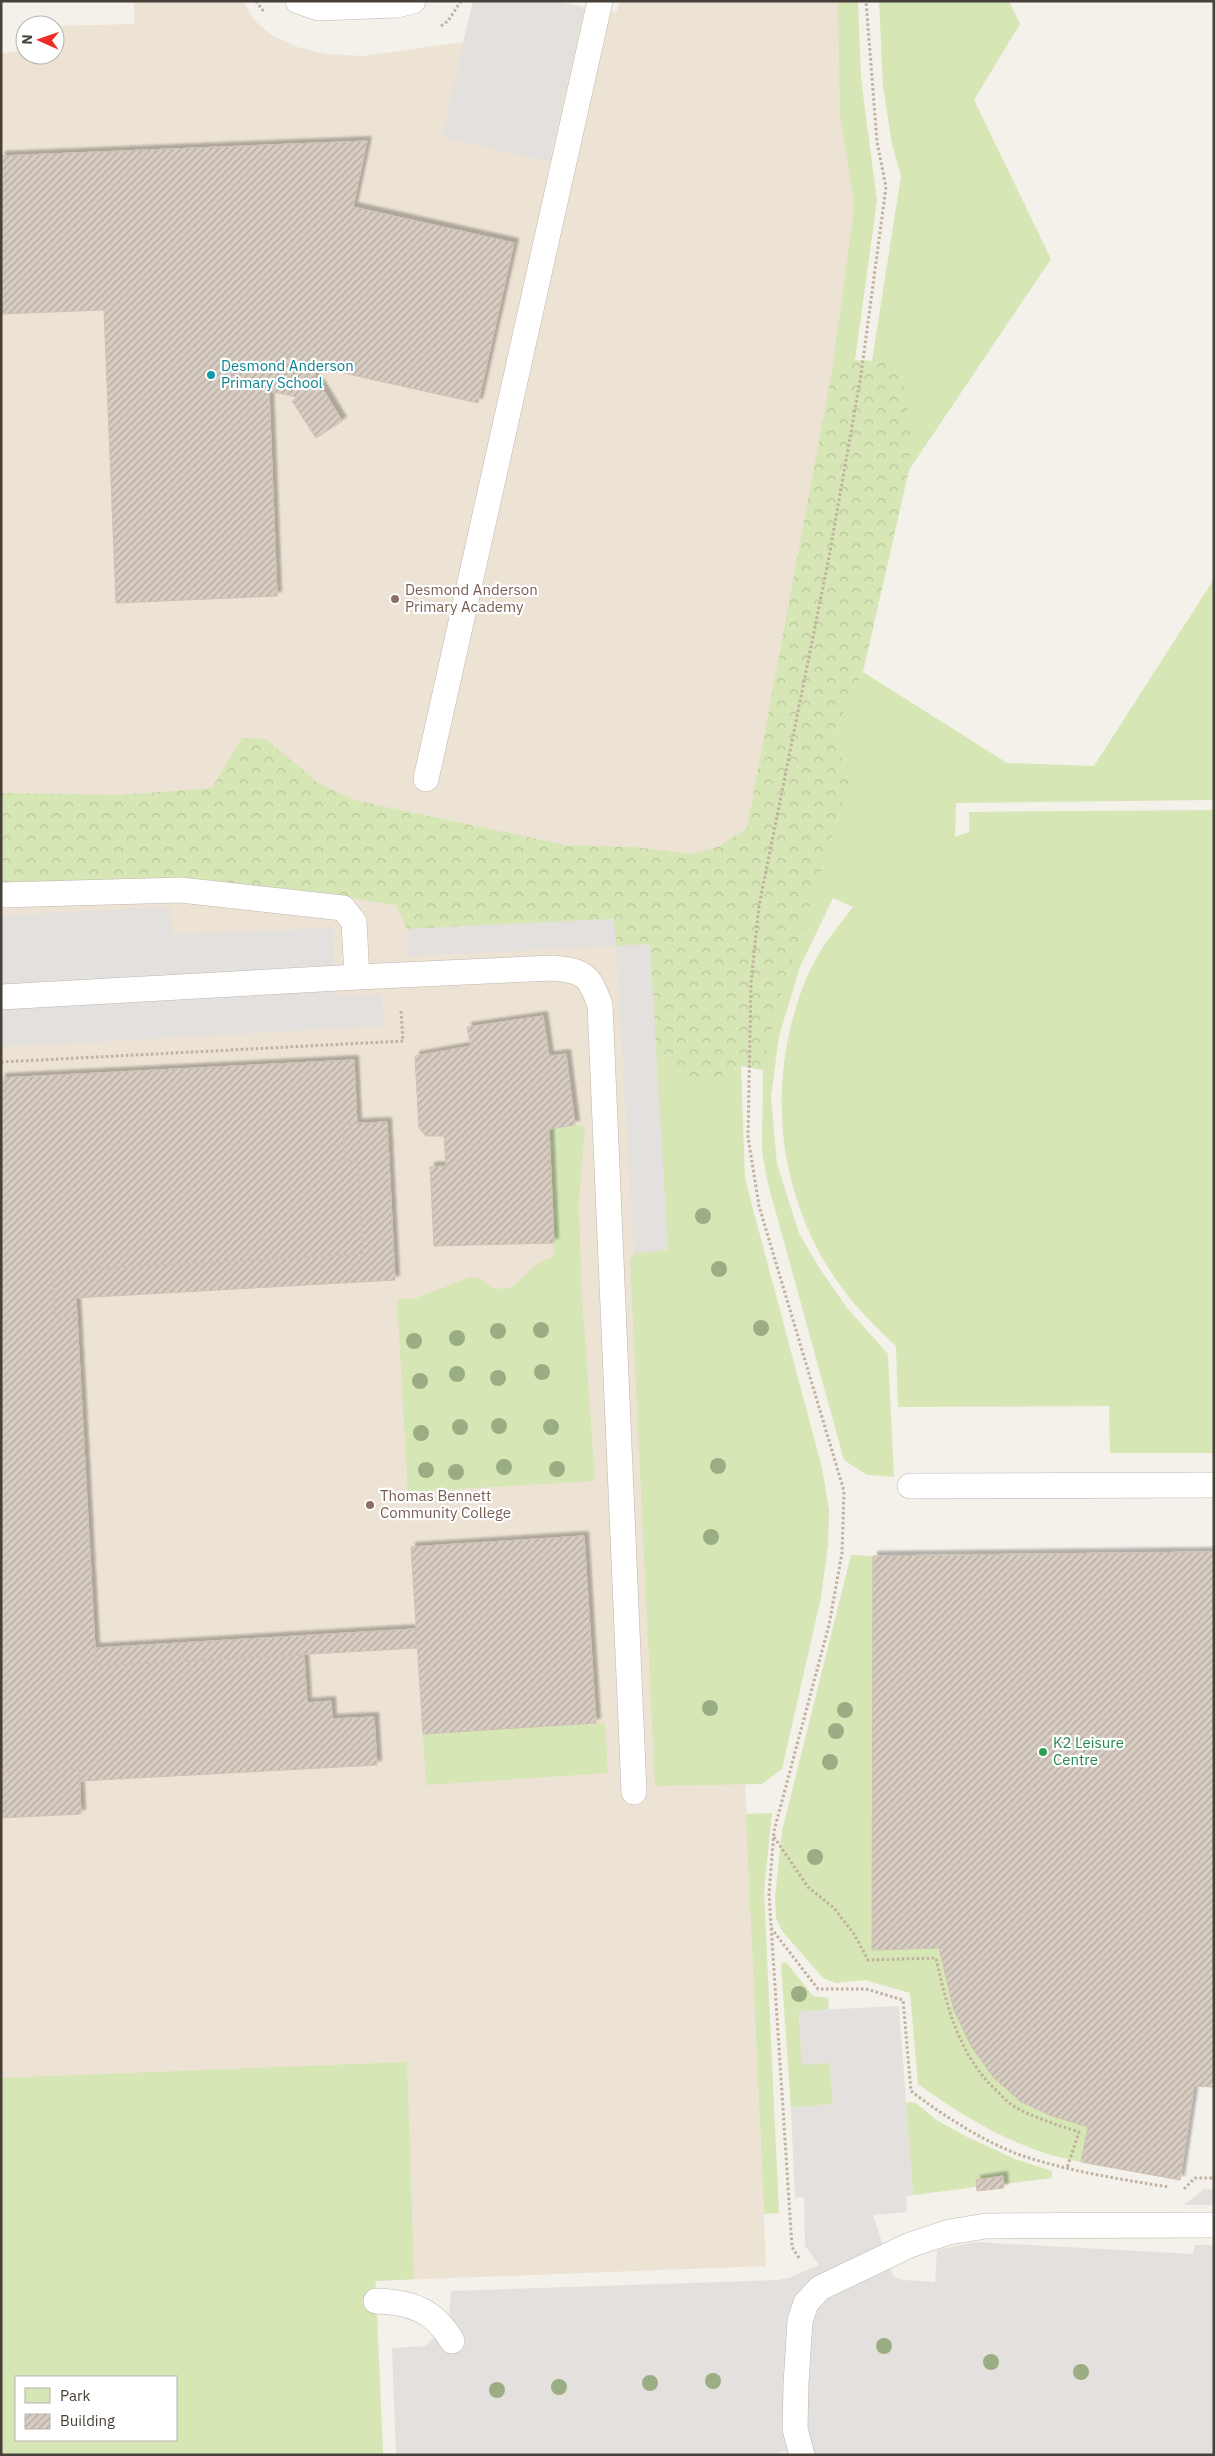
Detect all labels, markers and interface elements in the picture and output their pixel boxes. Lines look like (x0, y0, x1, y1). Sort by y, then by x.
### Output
north arrow (15, 15, 65, 65)
text: N (18, 34, 36, 45)
place label: Desmond Anderson Primary School (221, 356, 354, 392)
marker: Desmond Anderson Primary School (205, 369, 217, 381)
place label: Desmond Anderson Primary Academy (405, 580, 538, 616)
marker: Desmond Anderson Primary Academy (389, 593, 401, 605)
place label: Thomas Bennett Community College (380, 1486, 511, 1522)
marker: Thomas Bennett Community College (364, 1499, 376, 1511)
place label: K2 Leisure Centre (1053, 1733, 1124, 1769)
marker: K2 Leisure Centre (1037, 1746, 1049, 1758)
legend (15, 2376, 178, 2441)
text: Park (60, 2386, 90, 2405)
text: Building (60, 2411, 115, 2430)

